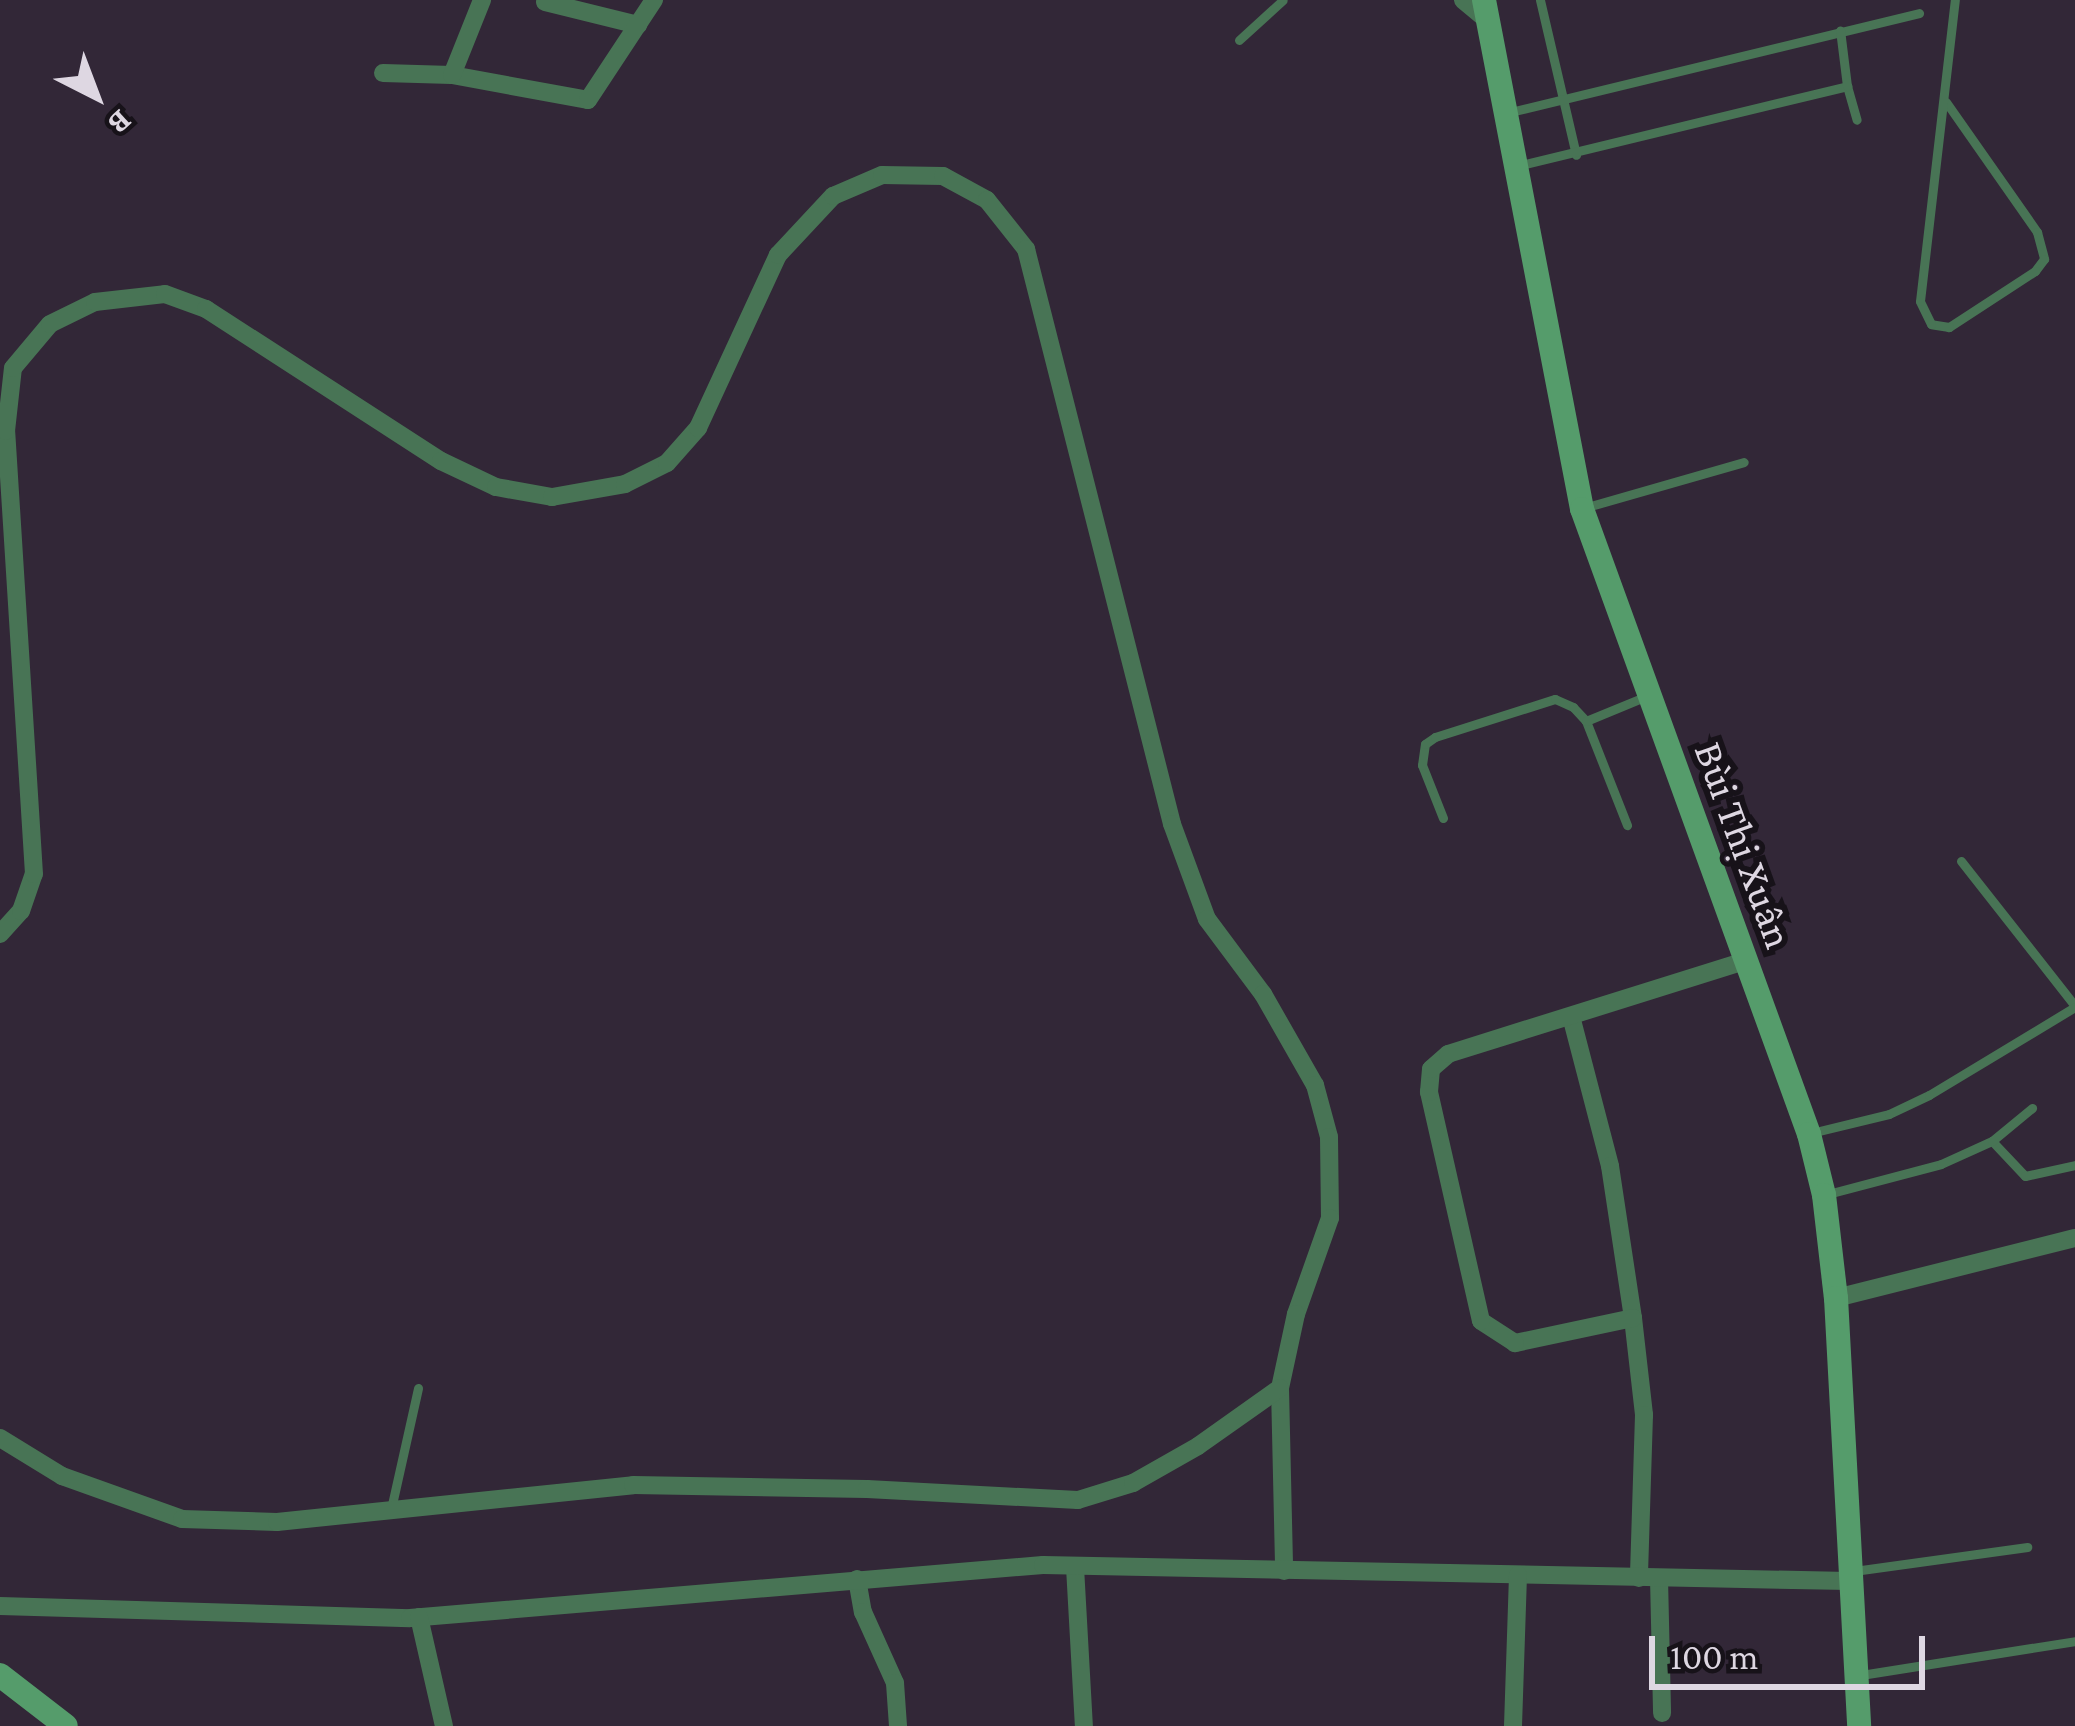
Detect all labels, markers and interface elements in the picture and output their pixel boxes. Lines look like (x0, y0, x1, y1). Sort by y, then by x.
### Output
north arrow (36, 36, 156, 156)
text: B (101, 103, 140, 143)
street label: Bùi Thị Xuân (1683, 735, 1805, 955)
scale bar (1655, 1612, 1931, 1686)
text: 100 m (1670, 1637, 1758, 1677)

